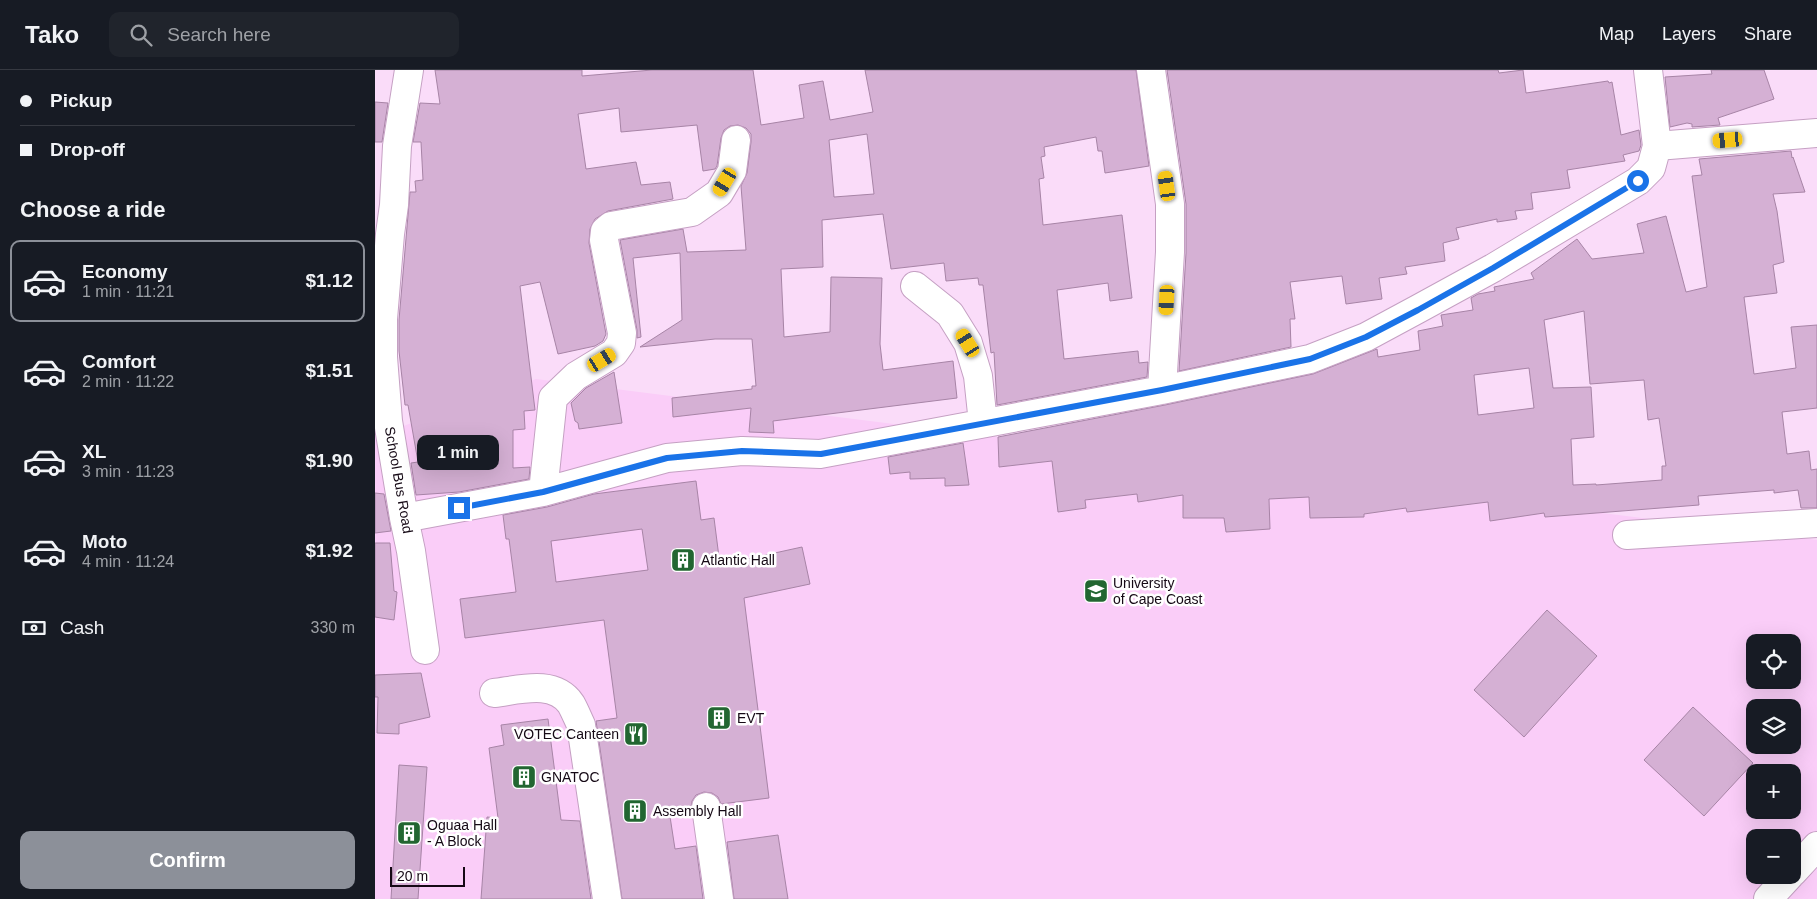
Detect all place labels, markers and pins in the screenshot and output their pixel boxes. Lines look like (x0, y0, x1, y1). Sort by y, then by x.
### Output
building icon: Atlantic Hall (670, 547, 696, 573)
place label: Atlantic Hall (701, 552, 775, 568)
place label: University of Cape Coast (1113, 575, 1203, 607)
school or university icon: University of Cape Coast (1083, 578, 1109, 604)
building icon: EVT (706, 705, 732, 731)
place label: EVT (737, 710, 765, 726)
restaurant icon: VOTEC Canteen (623, 721, 649, 747)
place label: VOTEC Canteen (514, 726, 619, 742)
building icon: GNATOC (511, 764, 537, 790)
place label: GNATOC (541, 769, 600, 785)
building icon: Assembly Hall (622, 798, 648, 824)
place label: Assembly Hall (653, 803, 742, 819)
place label: Oguaa Hall - A Block (427, 817, 497, 849)
building icon: Oguaa Hall - A Block (396, 820, 422, 846)

